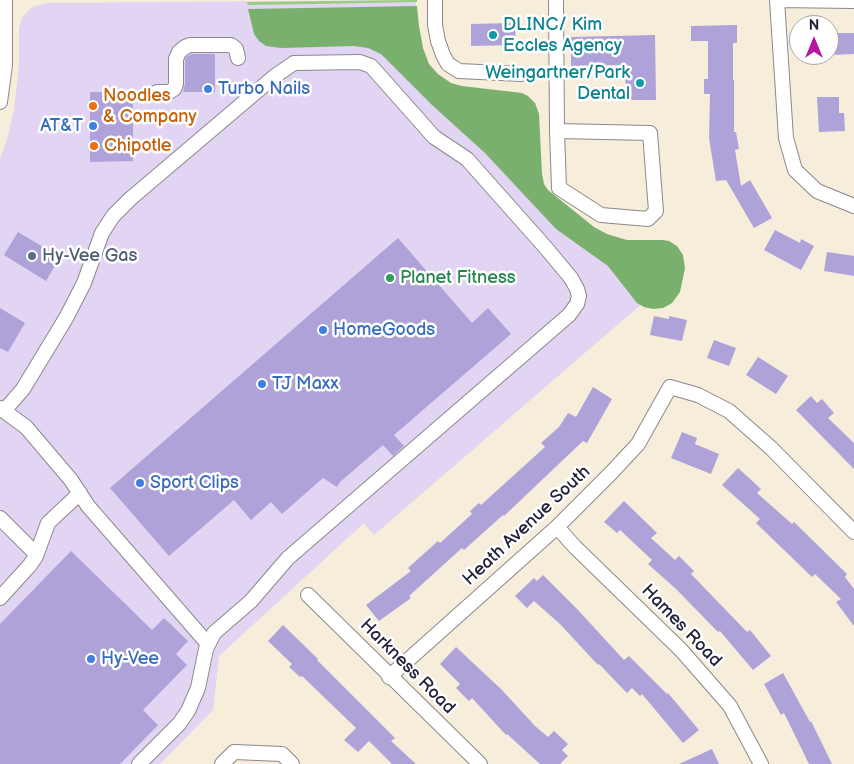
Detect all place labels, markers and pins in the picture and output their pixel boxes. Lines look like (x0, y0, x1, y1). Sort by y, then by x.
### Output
place label: DLINC/ Kim Eccles Agency (503, 14, 622, 56)
marker: DLINC/ Kim Eccles Agency (487, 29, 499, 41)
place label: Weingartner/Park Dental (485, 62, 630, 104)
marker: Weingartner/Park Dental (634, 77, 646, 89)
place label: Turbo Nails (218, 78, 310, 100)
marker: Turbo Nails (202, 83, 214, 95)
place label: Noodles & Company (103, 85, 197, 128)
marker: Noodles & Company (87, 100, 99, 112)
place label: AT&T (40, 115, 83, 137)
marker: AT&T (87, 120, 99, 132)
place label: Chipotle (104, 135, 171, 157)
marker: Chipotle (88, 140, 100, 152)
place label: Hy-Vee Gas (42, 245, 137, 267)
marker: Hy-Vee Gas (26, 250, 38, 262)
place label: Planet Fitness (400, 267, 516, 289)
marker: Planet Fitness (384, 272, 396, 284)
place label: HomeGoods (333, 319, 435, 341)
marker: HomeGoods (317, 324, 329, 336)
place label: TJ Maxx (272, 373, 339, 395)
marker: TJ Maxx (256, 378, 268, 390)
place label: Sport Clips (150, 472, 239, 494)
marker: Sport Clips (134, 477, 146, 489)
place label: Hy-Vee (101, 648, 159, 670)
marker: Hy-Vee (85, 653, 97, 665)

